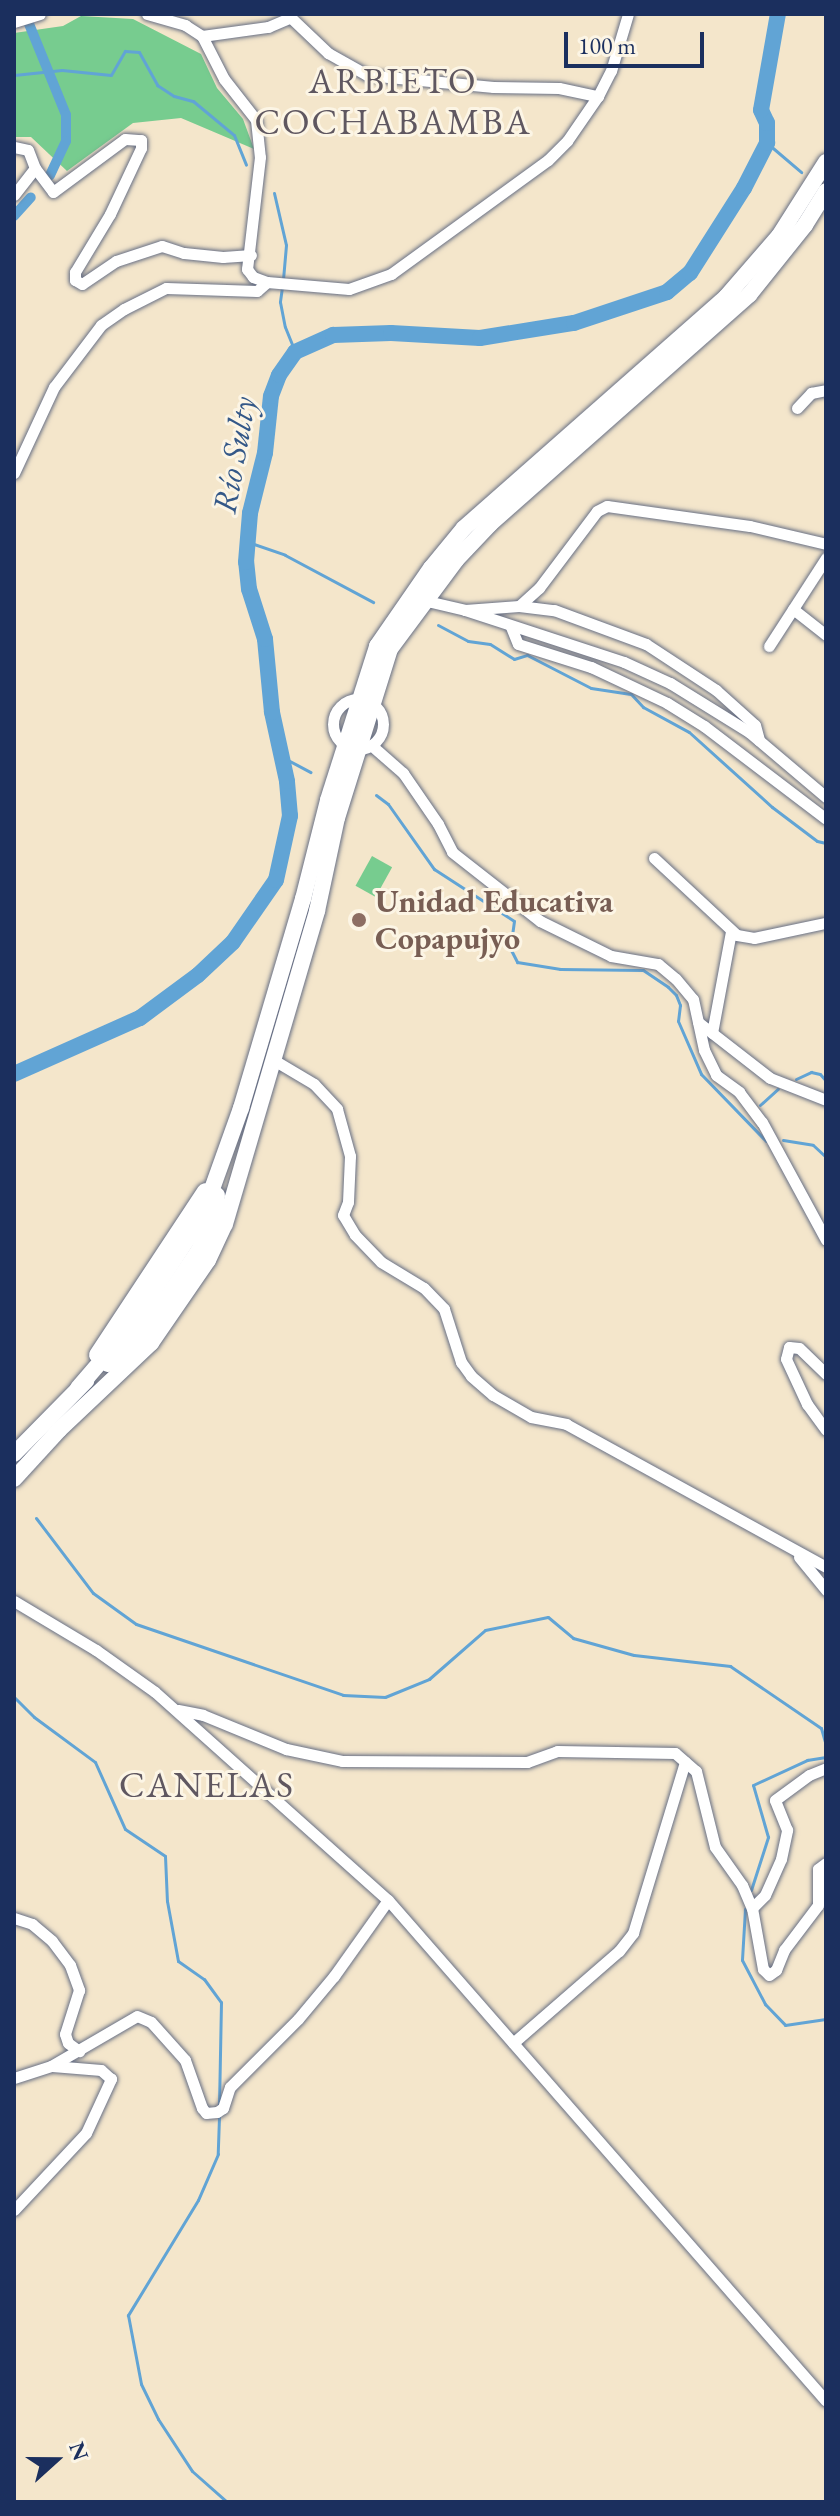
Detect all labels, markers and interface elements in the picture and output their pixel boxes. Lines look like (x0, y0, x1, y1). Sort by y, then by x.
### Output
scale bar (568, 16, 708, 66)
text: 100 m (578, 30, 636, 61)
district label: ARBIETO COCHABAMBA (254, 58, 532, 143)
water label: Río Sulty (204, 393, 264, 517)
place label: Unidad Educativa Copapujyo (375, 883, 613, 958)
marker: Unidad Educativa Copapujyo (350, 911, 368, 929)
district label: CANELAS (119, 1763, 295, 1807)
north arrow (16, 2420, 96, 2500)
text: N (62, 2438, 96, 2465)

